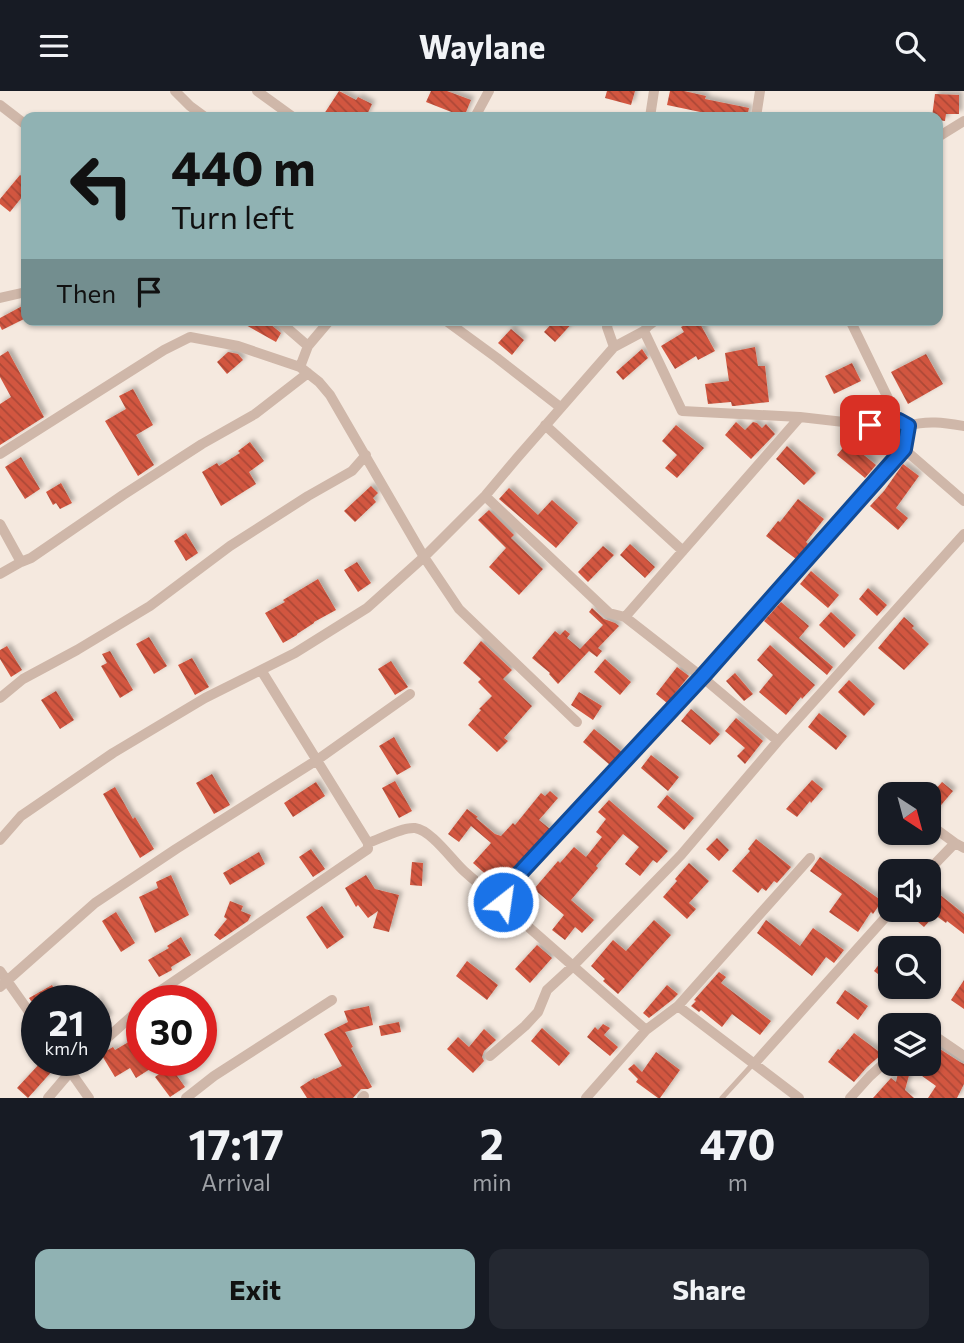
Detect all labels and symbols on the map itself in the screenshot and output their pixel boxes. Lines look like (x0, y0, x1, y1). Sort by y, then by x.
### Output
pin (840, 395, 900, 455)
north arrow (878, 782, 942, 845)
position arrow (466, 865, 540, 939)
speed limit sign: 30 (126, 985, 217, 1076)

